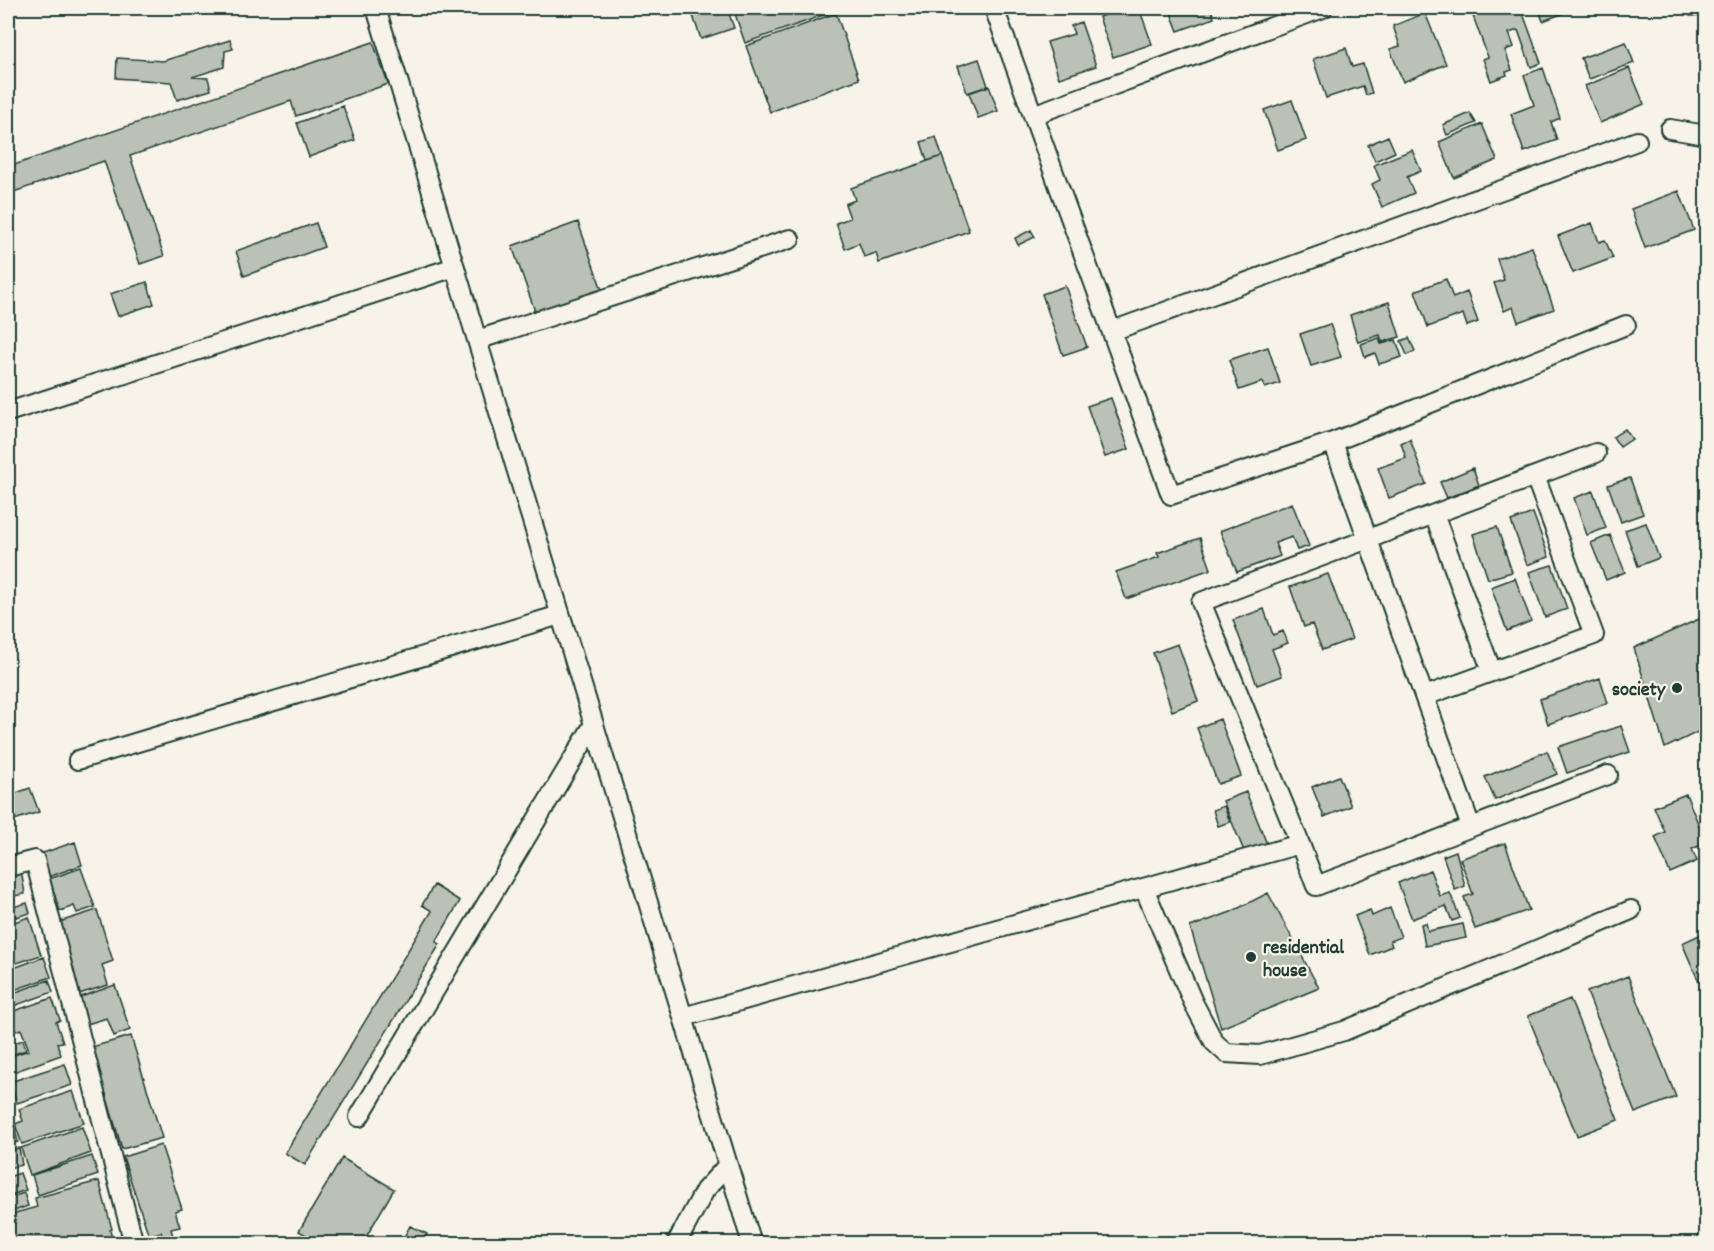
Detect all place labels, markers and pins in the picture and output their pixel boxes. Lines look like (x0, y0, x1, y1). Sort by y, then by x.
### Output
place label: society (1612, 677, 1666, 705)
marker: society (1670, 681, 1684, 695)
place label: residential house (1263, 935, 1344, 986)
marker: residential house (1244, 950, 1258, 964)

